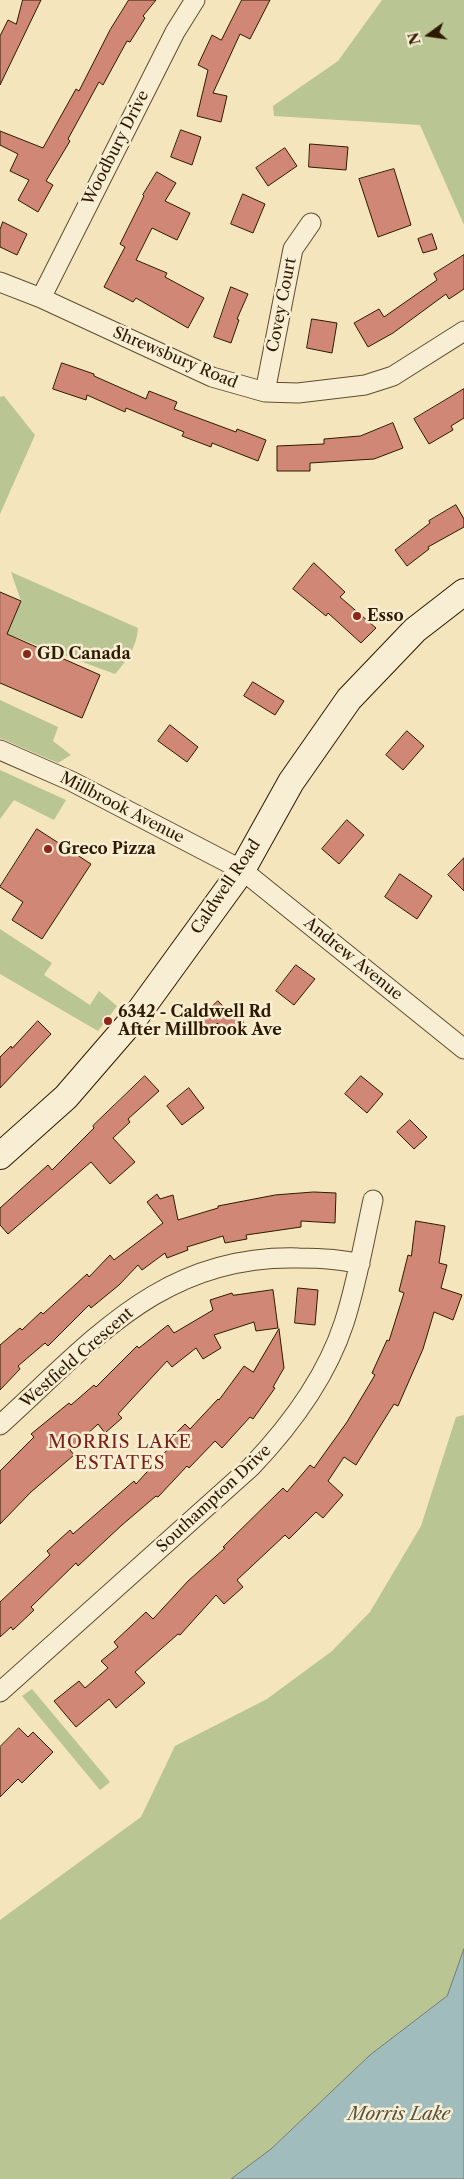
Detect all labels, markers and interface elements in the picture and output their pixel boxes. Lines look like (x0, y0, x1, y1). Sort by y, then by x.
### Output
north arrow (404, 10, 454, 60)
text: N (404, 31, 425, 47)
street label: Woodbury Drive (79, 87, 153, 209)
street label: Covey Court (263, 256, 301, 354)
street label: Shrewsbury Road (110, 323, 240, 393)
place label: Esso (367, 606, 404, 626)
marker: Esso (351, 610, 363, 622)
place label: GD Canada (37, 644, 131, 664)
marker: GD Canada (21, 648, 33, 660)
street label: Millbrook Avenue (57, 768, 187, 848)
street label: Caldwell Road (187, 836, 265, 938)
place label: Greco Pizza (58, 839, 156, 859)
marker: Greco Pizza (42, 843, 54, 855)
street label: Andrew Avenue (300, 913, 406, 1005)
place label: 6342 - Caldwell Rd After Millbrook Ave (118, 1002, 282, 1040)
marker: 6342 - Caldwell Rd After Millbrook Ave (102, 1015, 114, 1027)
street label: Westfield Crescent (17, 1304, 137, 1412)
district label: MORRIS LAKE ESTATES (47, 1432, 193, 1475)
street label: Southampton Drive (153, 1441, 275, 1557)
water label: Morris Lake (348, 2104, 450, 2126)

